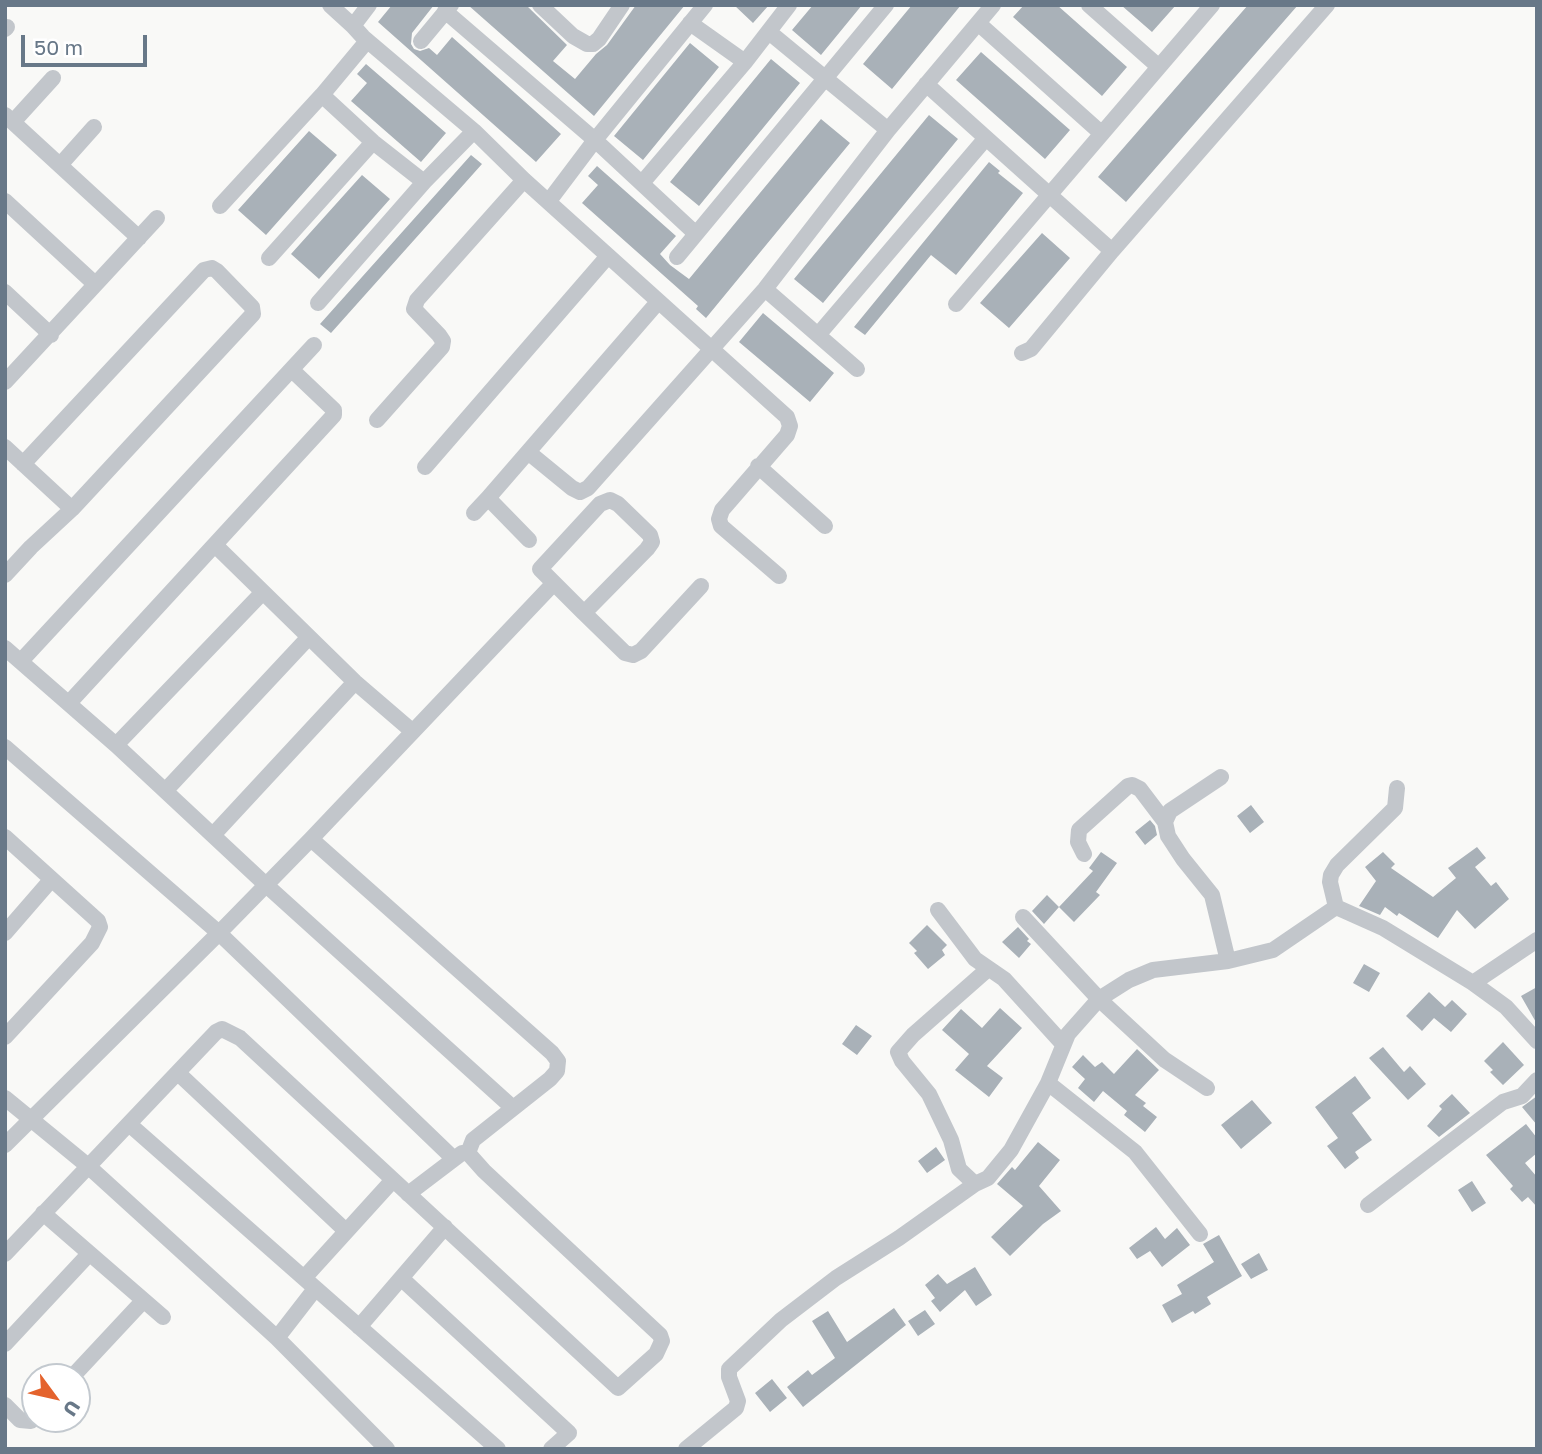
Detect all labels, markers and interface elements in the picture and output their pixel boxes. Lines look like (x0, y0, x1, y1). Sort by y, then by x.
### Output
scale bar (24, 21, 150, 65)
text: 50 m (34, 34, 83, 60)
north arrow (21, 1363, 91, 1433)
text: U (59, 1397, 86, 1421)

